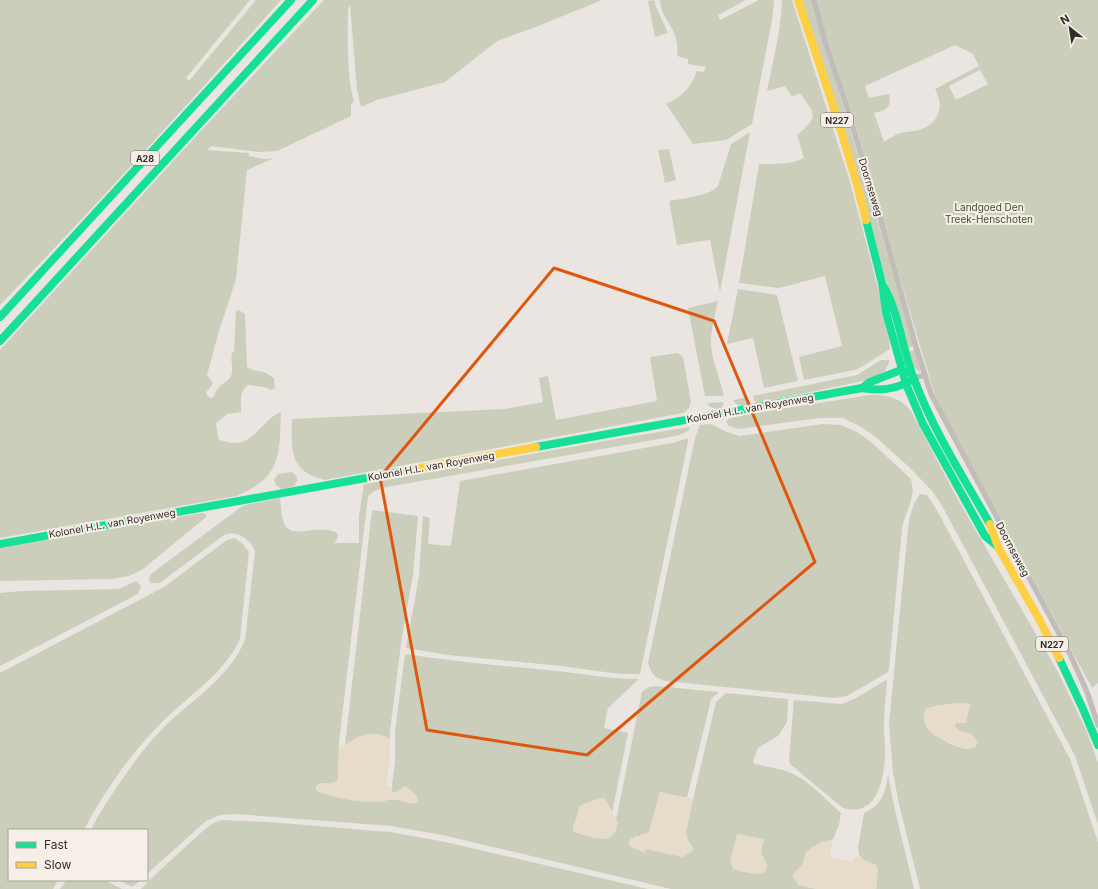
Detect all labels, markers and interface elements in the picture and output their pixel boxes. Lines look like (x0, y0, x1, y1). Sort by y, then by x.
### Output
north arrow (1050, 8, 1090, 48)
text: N (1058, 11, 1072, 27)
road number: N227 (821, 113, 853, 127)
road number: A28 (131, 151, 159, 165)
street label: Doornseweg (857, 157, 885, 217)
park label: Landgoed Den Treek-Henschoten (945, 201, 1033, 225)
street label: Kolonel H.L. van Royenweg (686, 391, 814, 425)
street label: Kolonel H.L. van Royenweg (367, 449, 495, 483)
street label: Kolonel H.L. van Royenweg (48, 506, 176, 540)
street label: Doornseweg (994, 520, 1032, 578)
road number: N227 (1036, 637, 1068, 651)
legend (8, 829, 148, 881)
text: Fast (44, 837, 68, 852)
text: Slow (44, 857, 72, 872)

